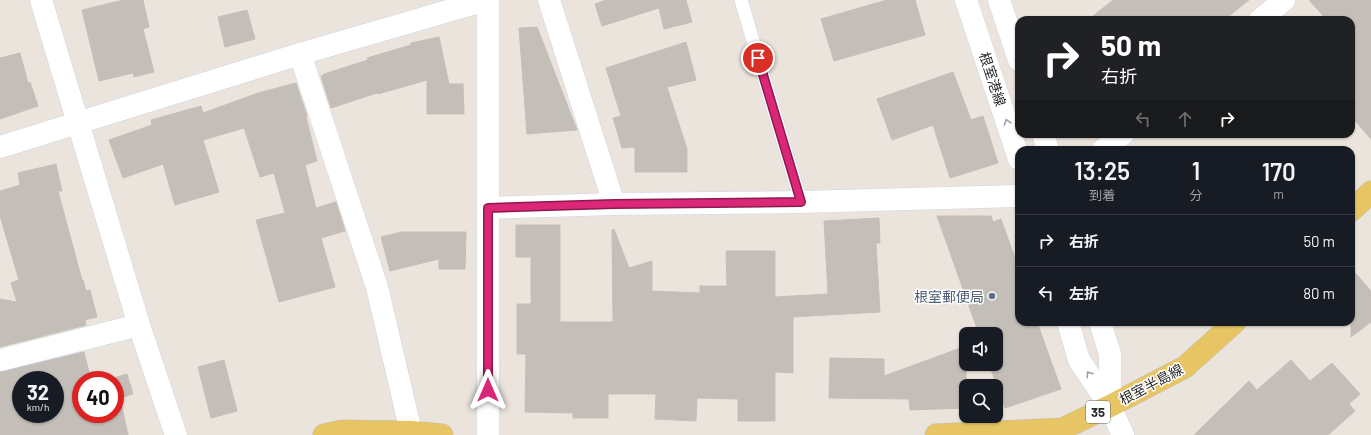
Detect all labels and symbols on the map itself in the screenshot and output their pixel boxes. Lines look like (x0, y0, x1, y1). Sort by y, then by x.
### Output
pin (741, 41, 775, 75)
street label: 根室港線 (976, 50, 1010, 108)
one-way arrow (1003, 119, 1012, 126)
place label: 根室郵便局 (914, 288, 984, 305)
marker: 根室郵便局 (987, 291, 997, 301)
street label: 根室半島線 (1116, 360, 1186, 408)
position arrow (467, 369, 509, 411)
speed limit sign: 40 (72, 371, 124, 423)
one-way arrow (1087, 371, 1094, 378)
road number: 35 (1086, 401, 1110, 423)

